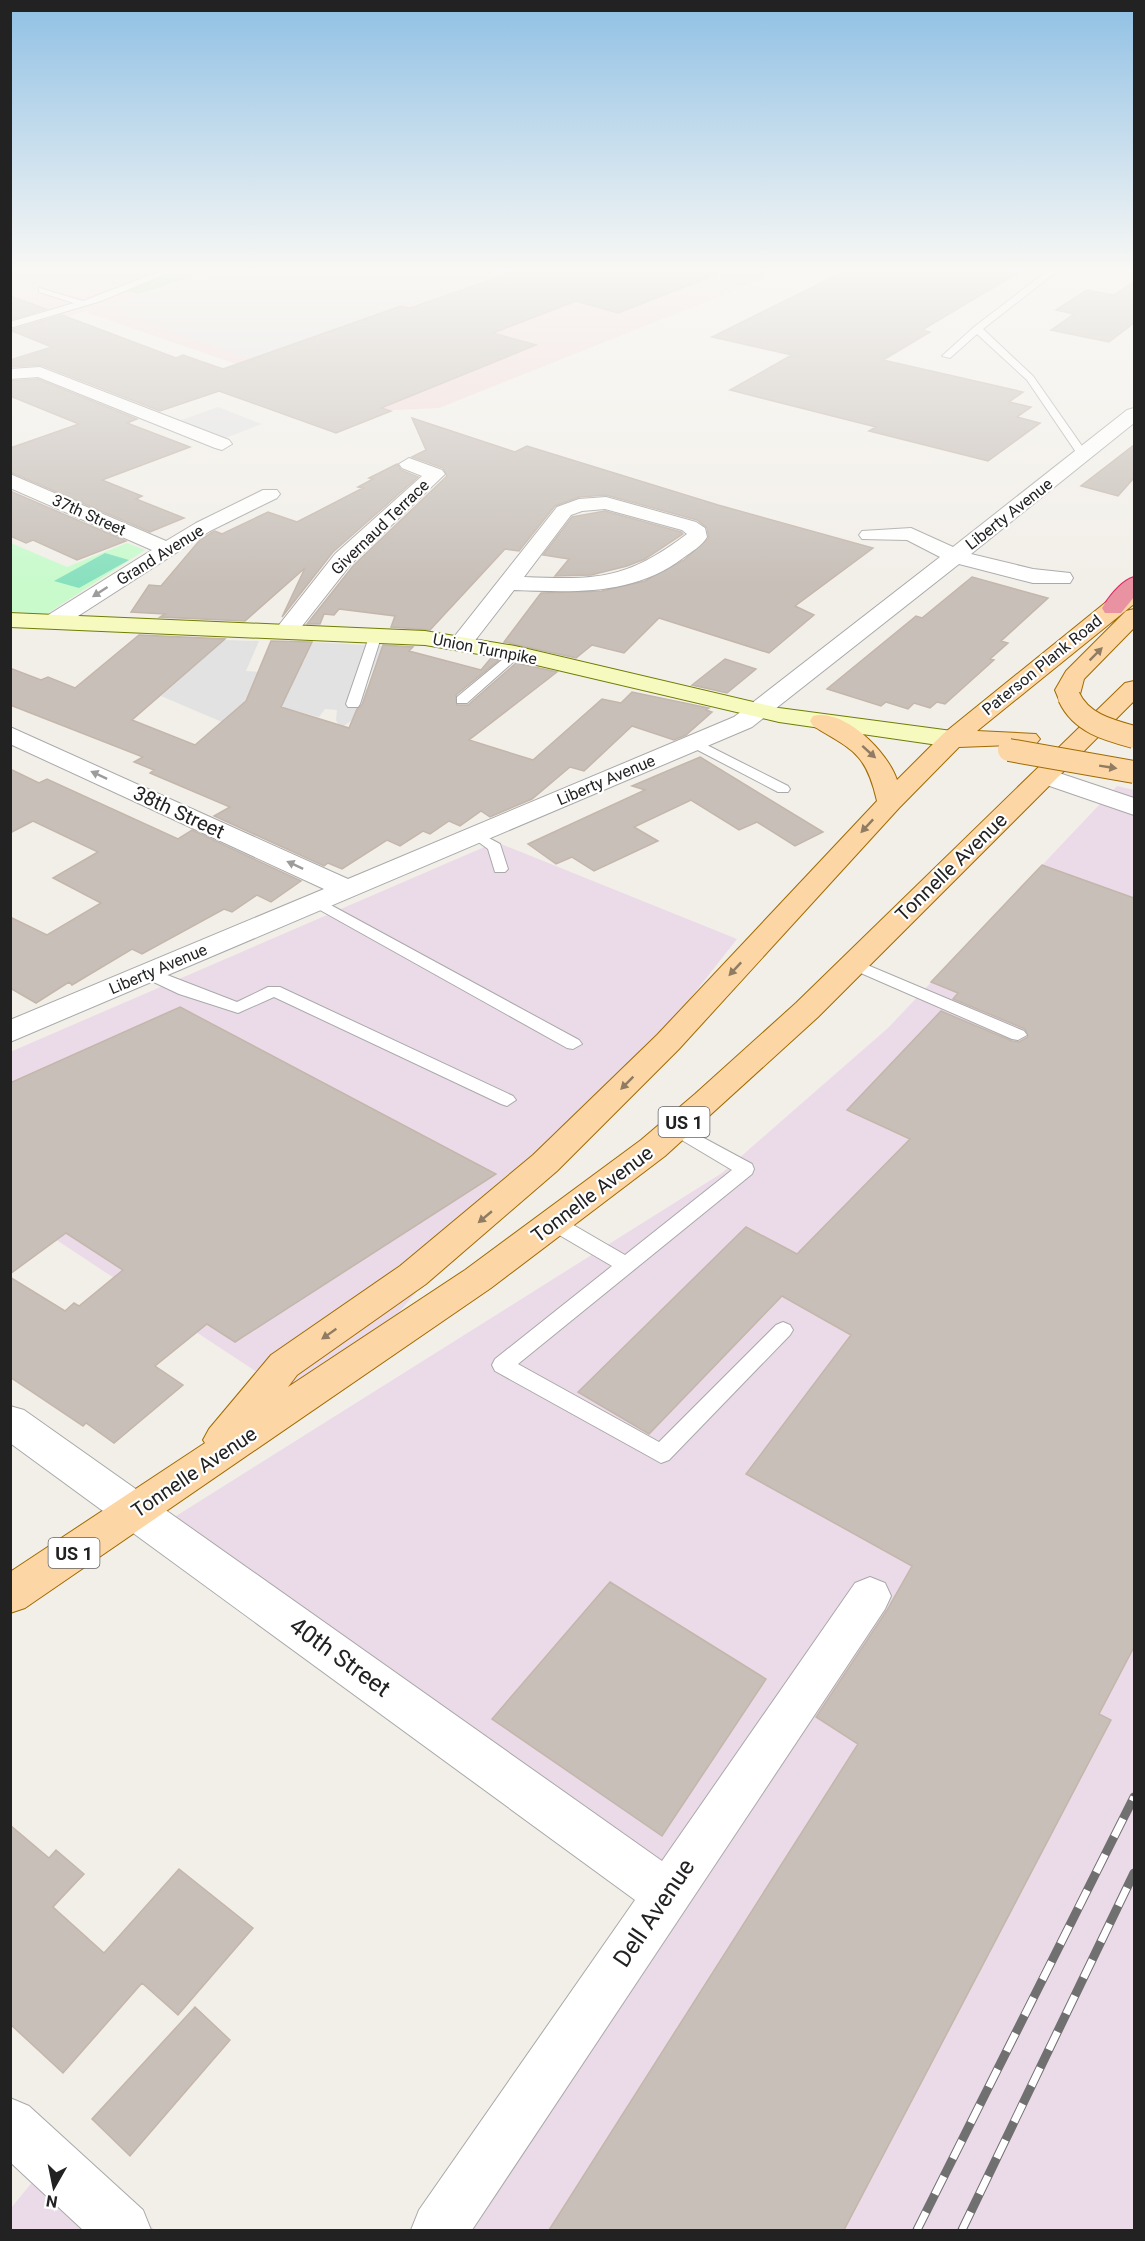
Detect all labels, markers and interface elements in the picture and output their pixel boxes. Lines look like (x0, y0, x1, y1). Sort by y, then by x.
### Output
street label: Liberty Avenue (962, 474, 1056, 554)
street label: Givernaud Terrace (327, 475, 433, 579)
street label: 37th Street (49, 490, 129, 540)
street label: Grand Avenue (113, 521, 207, 589)
one-way arrow (92, 586, 108, 597)
street label: Paterson Plank Road (978, 611, 1106, 719)
street label: Union Turnpike (431, 630, 539, 668)
one-way arrow (1088, 647, 1103, 661)
one-way arrow (861, 745, 876, 758)
street label: Liberty Avenue (554, 751, 658, 809)
one-way arrow (1099, 763, 1118, 772)
one-way arrow (90, 770, 107, 779)
street label: 38th Street (130, 780, 228, 844)
street label: Tonnelle Avenue (890, 808, 1012, 926)
one-way arrow (861, 818, 874, 833)
one-way arrow (286, 859, 304, 869)
street label: Liberty Avenue (106, 940, 210, 998)
one-way arrow (728, 962, 742, 977)
one-way arrow (620, 1076, 634, 1090)
road number: US 1 (658, 1107, 710, 1137)
street label: Tonnelle Avenue (527, 1141, 657, 1247)
one-way arrow (478, 1210, 493, 1223)
one-way arrow (321, 1328, 337, 1339)
street label: Tonnelle Avenue (127, 1421, 261, 1523)
road number: US 1 (48, 1538, 100, 1568)
street label: 40th Street (284, 1611, 396, 1703)
street label: Dell Avenue (608, 1854, 700, 1972)
north arrow (24, 2157, 84, 2217)
text: N (45, 2191, 59, 2212)

